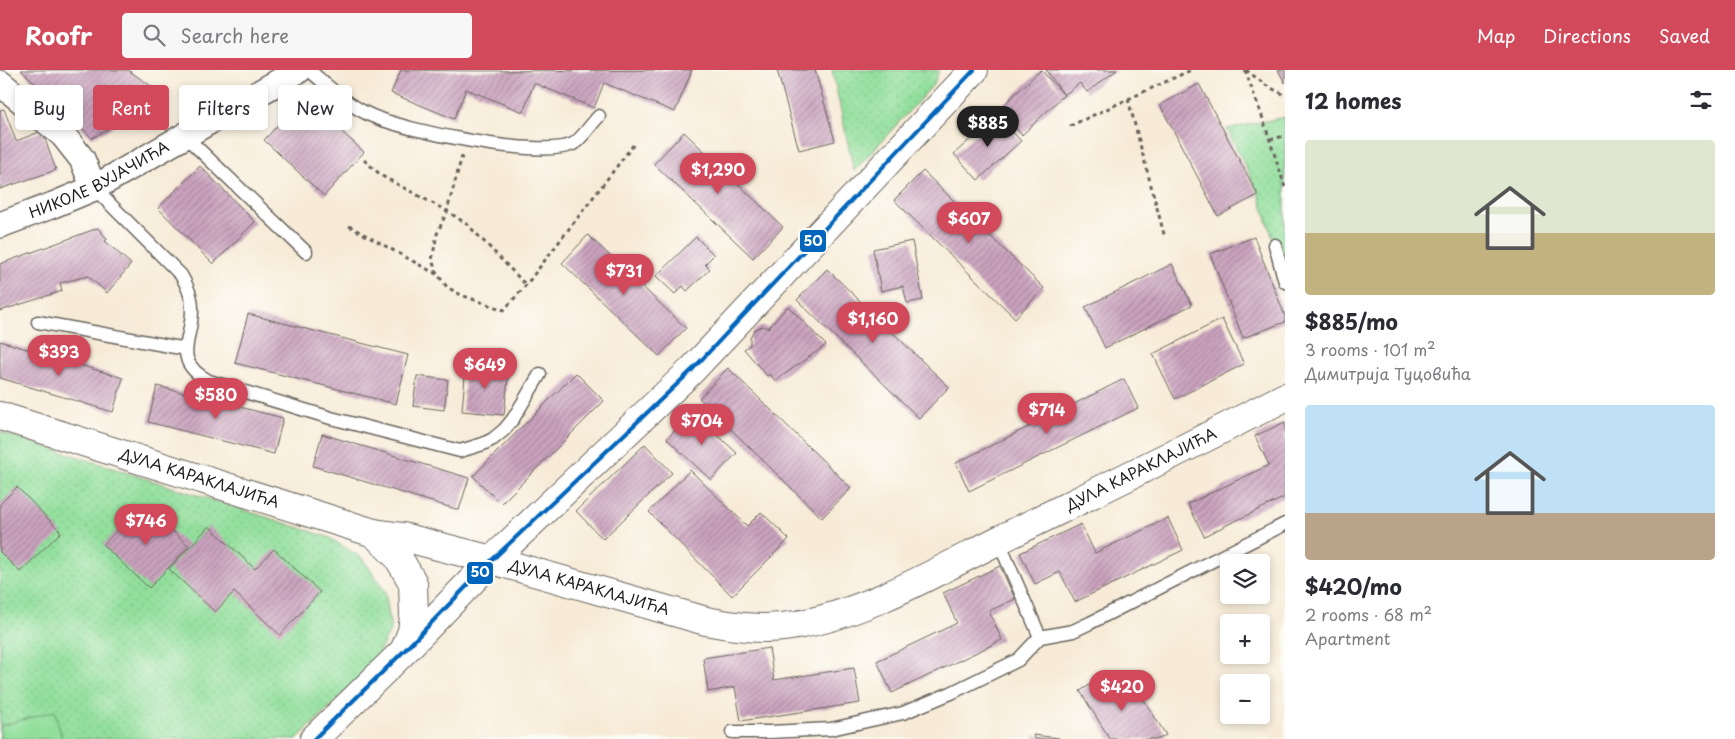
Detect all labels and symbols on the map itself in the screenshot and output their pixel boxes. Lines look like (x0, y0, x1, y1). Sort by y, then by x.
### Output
pin: $885 (958, 106, 1018, 148)
street label: НИКОЛЕ ВУЈАЧИЋА (25, 134, 173, 223)
pin: $1,290 (677, 152, 759, 195)
pin: $607 (939, 202, 999, 244)
line badge: 50 (799, 229, 827, 253)
text: 50 (803, 230, 823, 251)
pin: $731 (594, 254, 654, 296)
pin: $1,160 (832, 302, 914, 344)
pin: $393 (29, 334, 89, 377)
pin: $649 (455, 348, 515, 390)
pin: $580 (186, 378, 246, 420)
pin: $714 (1017, 392, 1077, 435)
pin: $704 (672, 404, 732, 446)
street label: ДУЛА КАРАКЛАЈИЋА (1060, 421, 1220, 516)
street label: ДУЛА КАРАКЛАЈИЋА (116, 441, 282, 513)
pin: $746 (116, 504, 176, 546)
street label: ДУЛА КАРАКЛАЈИЋА (506, 552, 672, 620)
line badge: 50 (466, 561, 494, 585)
text: 50 (470, 561, 490, 582)
pin: $420 (1092, 670, 1152, 712)

